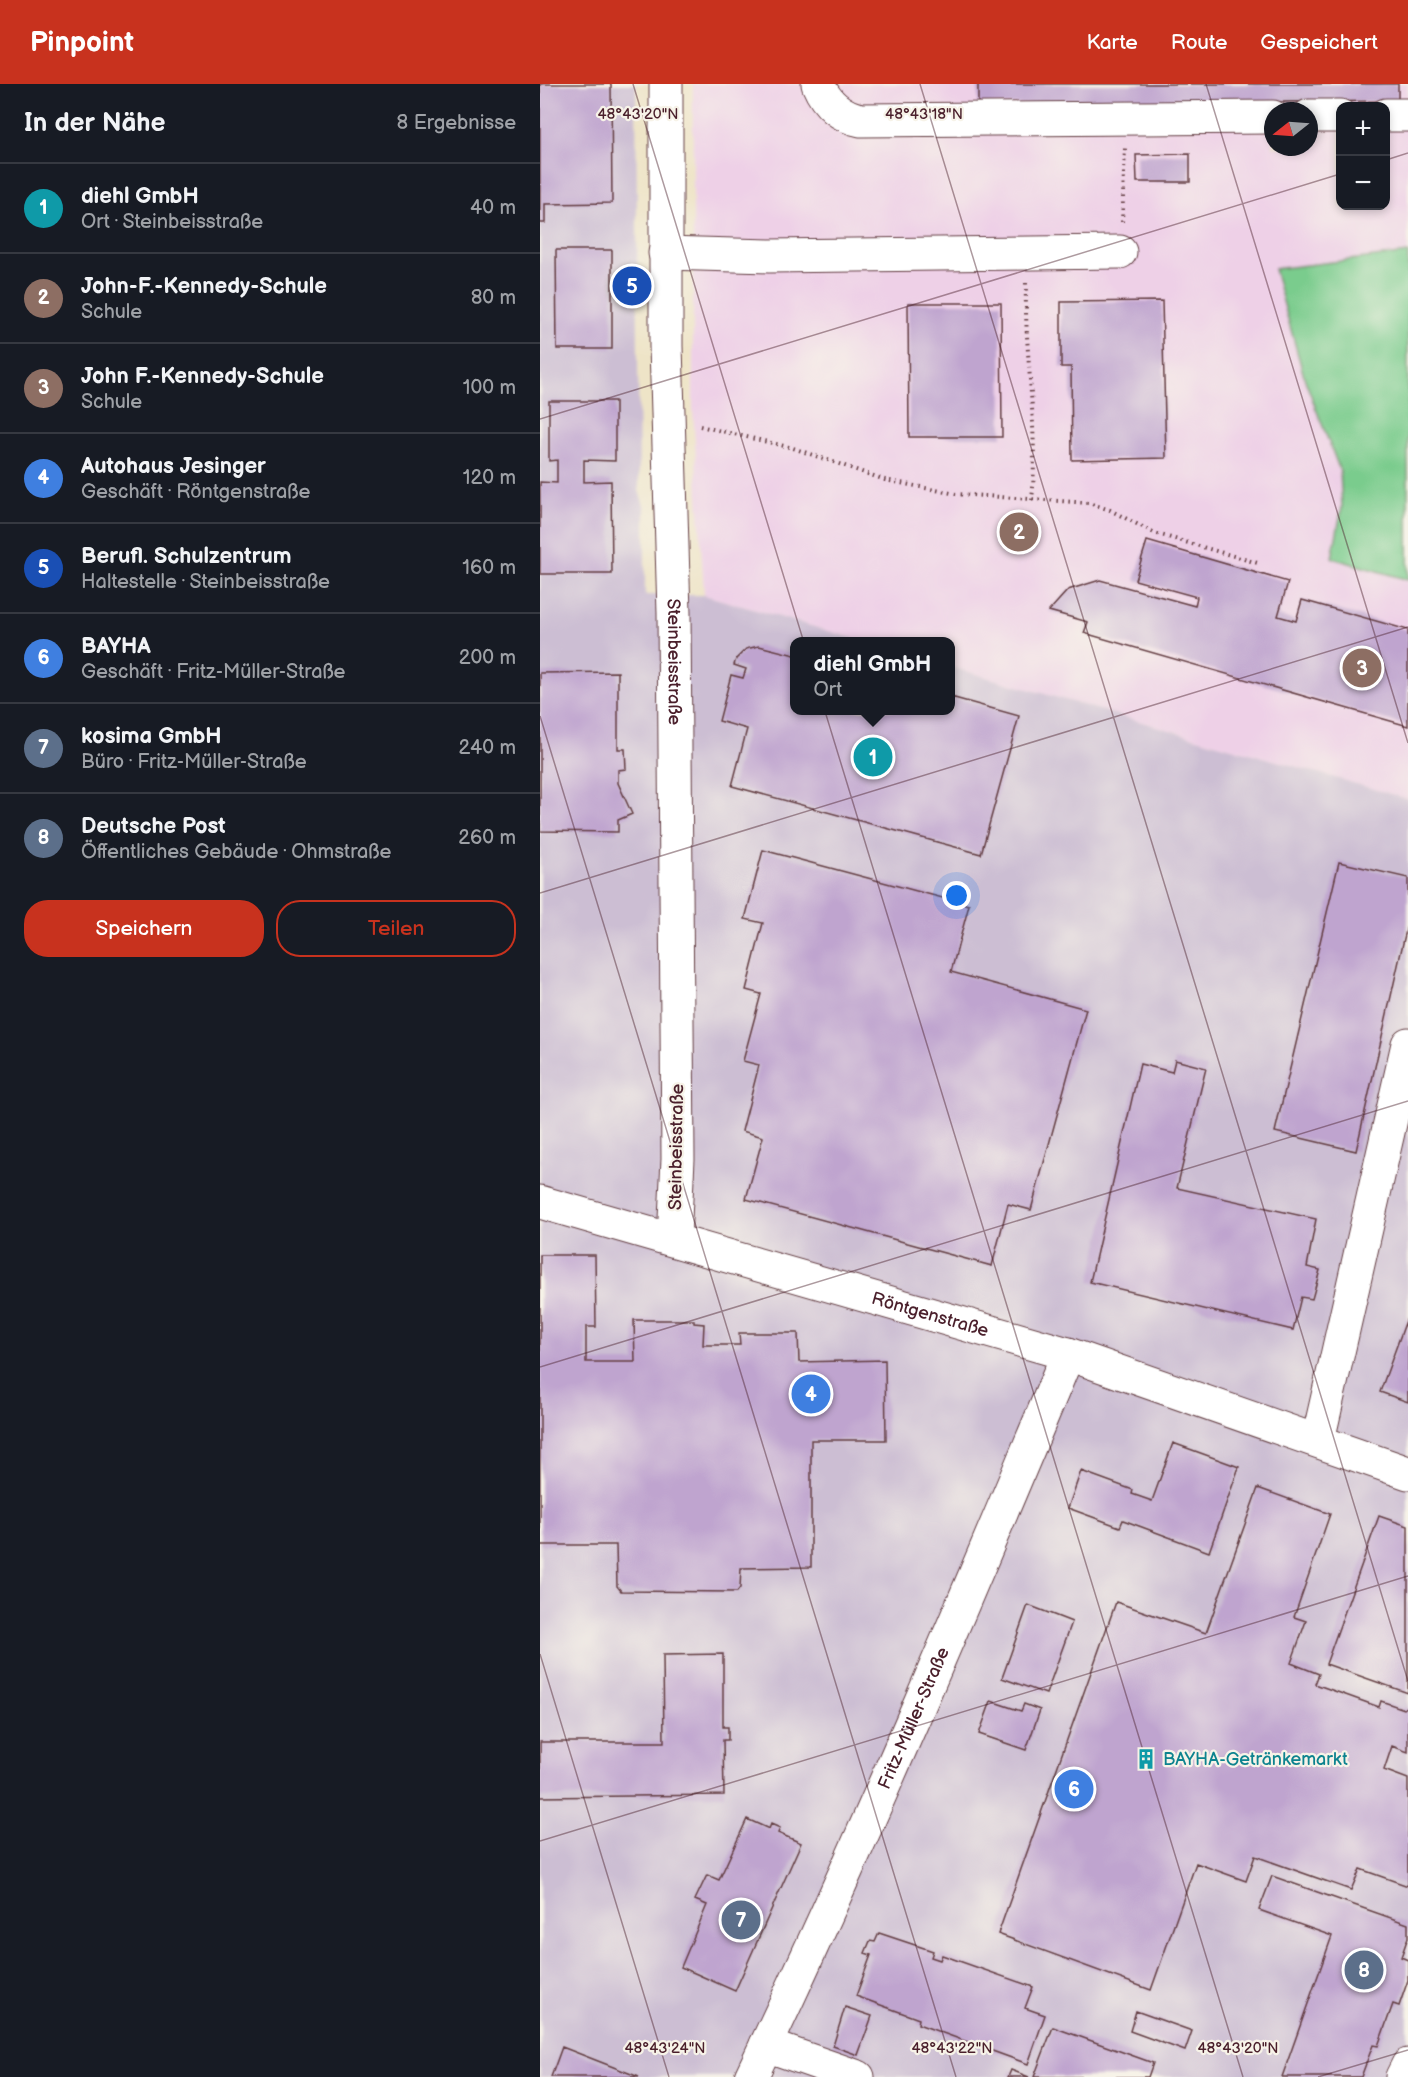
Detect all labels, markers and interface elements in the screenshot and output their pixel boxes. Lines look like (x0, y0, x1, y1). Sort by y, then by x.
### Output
text: Pinpoint (30, 26, 134, 59)
text: Karte (1086, 30, 1138, 55)
text: Route (1171, 30, 1227, 55)
text: Gespeichert (1260, 30, 1378, 55)
north arrow (1264, 102, 1318, 156)
map controls (1336, 102, 1390, 210)
button: + (1336, 102, 1390, 156)
text: 48°43'20"N (597, 105, 679, 124)
text: 48°43'18"N (885, 105, 963, 124)
text: In der Nähe (24, 108, 166, 139)
text: 8 Ergebnisse (397, 111, 516, 135)
button: − (1336, 156, 1390, 210)
text: diehl GmbH (81, 183, 199, 210)
text: 1 (39, 196, 48, 220)
text: 40 m (470, 196, 516, 220)
text: Ort · Steinbeisstraße (81, 210, 263, 234)
pin: 5 (612, 264, 652, 308)
text: John-F.-Kennedy-Schule (81, 273, 327, 300)
text: 2 (38, 286, 49, 310)
text: 80 m (471, 286, 516, 310)
text: Schule (81, 300, 142, 324)
text: John F.-Kennedy-Schule (81, 363, 324, 390)
text: 3 (38, 376, 49, 400)
text: 100 m (463, 376, 516, 400)
text: Schule (81, 390, 142, 414)
text: Autohaus Jesinger (81, 453, 266, 480)
text: 4 (38, 466, 49, 490)
text: 120 m (463, 466, 516, 490)
text: Geschäft · Röntgenstraße (81, 480, 310, 504)
pin: 2 (1000, 510, 1038, 554)
text: Berufl. Schulzentrum (81, 543, 292, 570)
text: 5 (38, 556, 49, 580)
text: 160 m (462, 556, 516, 580)
text: Haltestelle · Steinbeisstraße (81, 570, 330, 594)
street label: Steinbeisstraße (663, 598, 685, 726)
text: BAYHA (81, 633, 151, 660)
popup (790, 637, 955, 715)
text: 6 (37, 646, 50, 670)
text: 200 m (459, 646, 516, 670)
pin: 3 (1342, 646, 1382, 690)
text: diehl GmbH (814, 651, 931, 678)
text: Geschäft · Fritz-Müller-Straße (81, 660, 345, 684)
text: Ort (814, 678, 842, 702)
text: kosima GmbH (81, 723, 222, 750)
pin: 1 (854, 734, 892, 780)
text: 7 (38, 736, 49, 760)
text: 240 m (459, 736, 516, 760)
text: Büro · Fritz-Müller-Straße (81, 750, 307, 774)
text: Deutsche Post (81, 813, 226, 840)
text: 8 (37, 826, 50, 850)
text: 260 m (458, 826, 516, 850)
text: Öffentliches Gebäude · Ohmstraße (81, 840, 391, 864)
your location (942, 881, 971, 910)
button: Speichern (24, 900, 264, 957)
button: Teilen (276, 900, 516, 957)
street label: Steinbeisstraße (665, 1083, 688, 1210)
street label: Röntgenstraße (869, 1288, 991, 1342)
pin: 4 (792, 1372, 830, 1416)
street label: Fritz-Müller-Straße (874, 1644, 954, 1792)
building icon: BAYHA-Getränkemarkt (1134, 1747, 1158, 1771)
place label: BAYHA-Getränkemarkt (1163, 1749, 1348, 1770)
pin: 6 (1054, 1766, 1094, 1812)
pin: 7 (722, 1898, 760, 1942)
pin: 8 (1344, 1948, 1384, 1992)
text: 48°43'24"N (624, 2039, 706, 2058)
text: 48°43'22"N (911, 2039, 993, 2058)
text: 48°43'20"N (1197, 2039, 1279, 2058)

